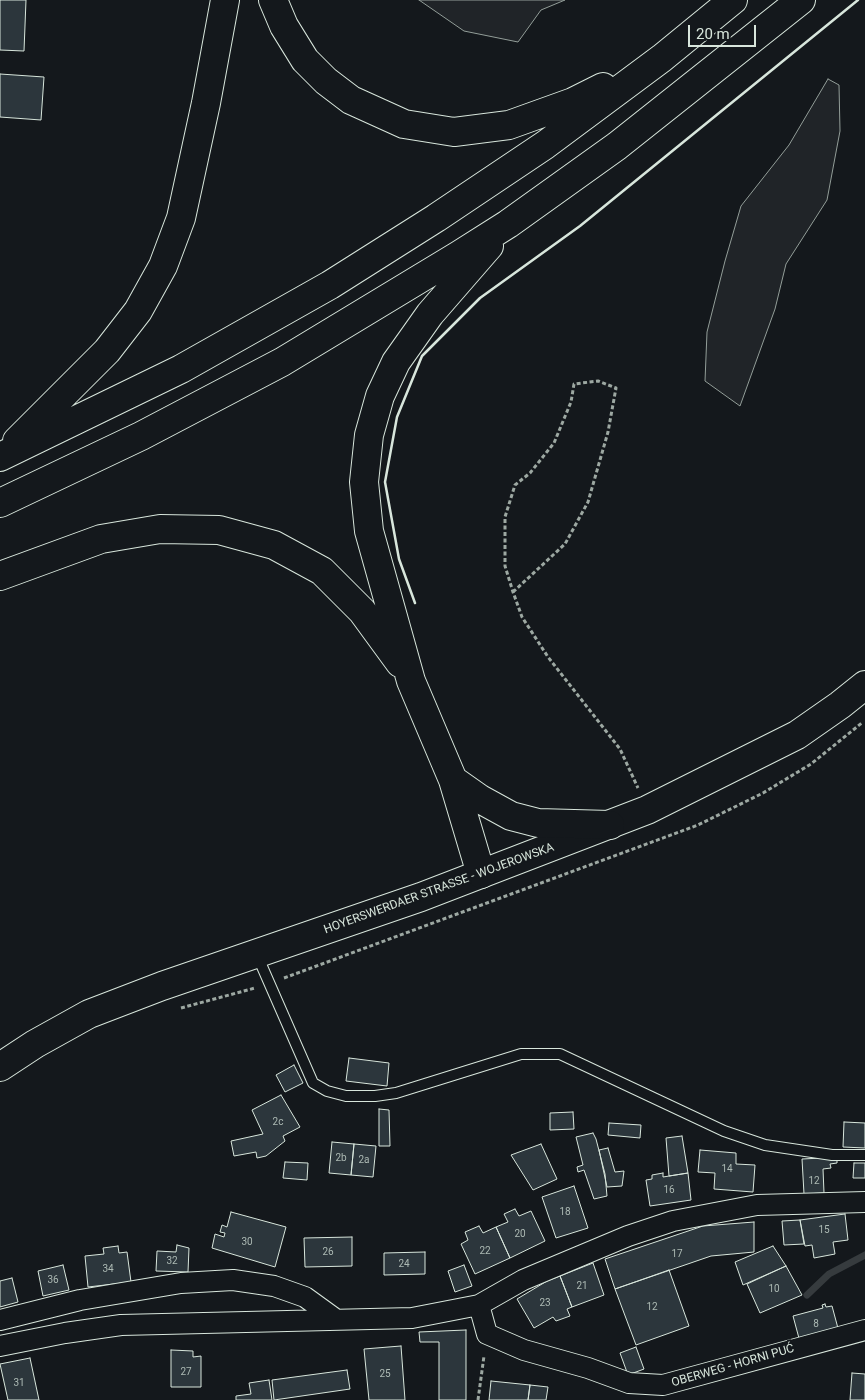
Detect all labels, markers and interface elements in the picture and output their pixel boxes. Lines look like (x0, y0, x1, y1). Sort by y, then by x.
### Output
scale bar (690, 15, 758, 47)
text: 20 m (696, 25, 730, 43)
street label: HOYERSWERDAER STRASSE - WOJEROWSKA (322, 841, 556, 937)
house number: 2c (273, 1116, 283, 1128)
house number: 2b (335, 1152, 347, 1164)
house number: 2a (358, 1154, 370, 1166)
house number: 14 (721, 1163, 733, 1175)
house number: 12 (808, 1175, 820, 1187)
house number: 16 (663, 1184, 675, 1196)
house number: 18 (559, 1206, 571, 1218)
house number: 15 (818, 1224, 830, 1236)
house number: 20 (514, 1228, 526, 1240)
house number: 30 (241, 1236, 253, 1248)
house number: 22 (479, 1245, 491, 1257)
house number: 26 (322, 1246, 334, 1258)
house number: 17 (671, 1248, 683, 1260)
house number: 32 (166, 1255, 178, 1267)
house number: 24 (398, 1258, 410, 1270)
house number: 34 (102, 1263, 114, 1275)
house number: 36 (47, 1274, 59, 1286)
house number: 21 (576, 1280, 588, 1292)
house number: 10 (768, 1283, 780, 1295)
house number: 23 (539, 1297, 551, 1309)
house number: 12 (646, 1301, 658, 1313)
house number: 8 (813, 1318, 819, 1330)
street label: OBERWEG - HORNI PUĆ (670, 1342, 796, 1390)
house number: 27 (180, 1366, 192, 1378)
house number: 25 (379, 1368, 391, 1380)
house number: 31 (13, 1377, 25, 1389)

